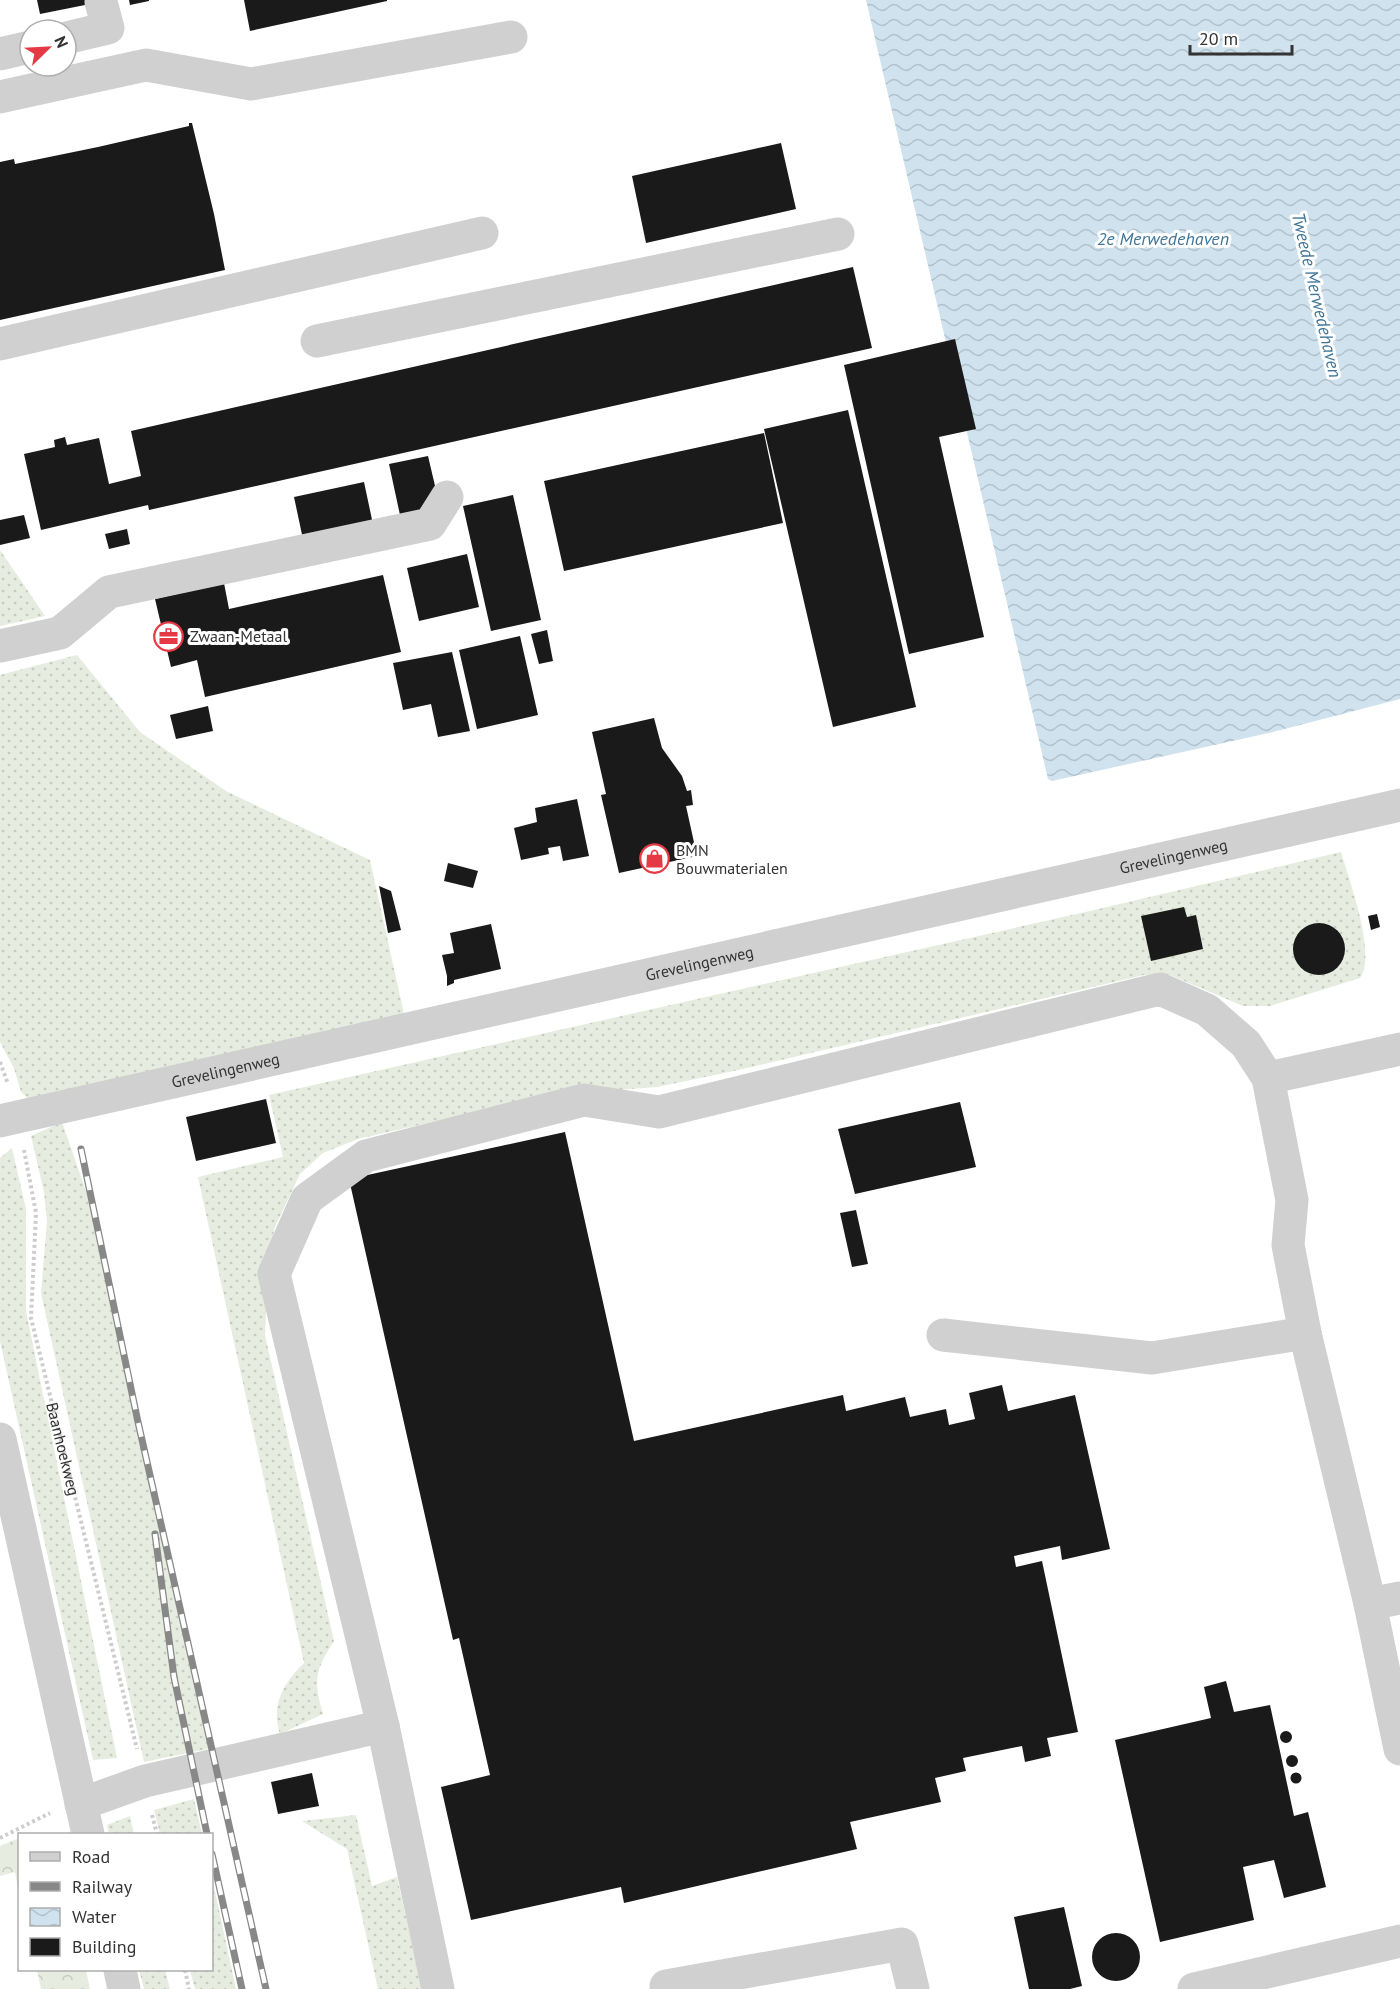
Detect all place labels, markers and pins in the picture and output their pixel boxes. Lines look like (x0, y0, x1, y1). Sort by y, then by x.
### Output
office icon: Zwaan-Metaal (153, 620, 185, 652)
place label: Zwaan-Metaal (190, 626, 287, 646)
place label: BMN Bouwmaterialen (676, 840, 788, 878)
shop icon: BMN Bouwmaterialen (639, 843, 671, 875)

